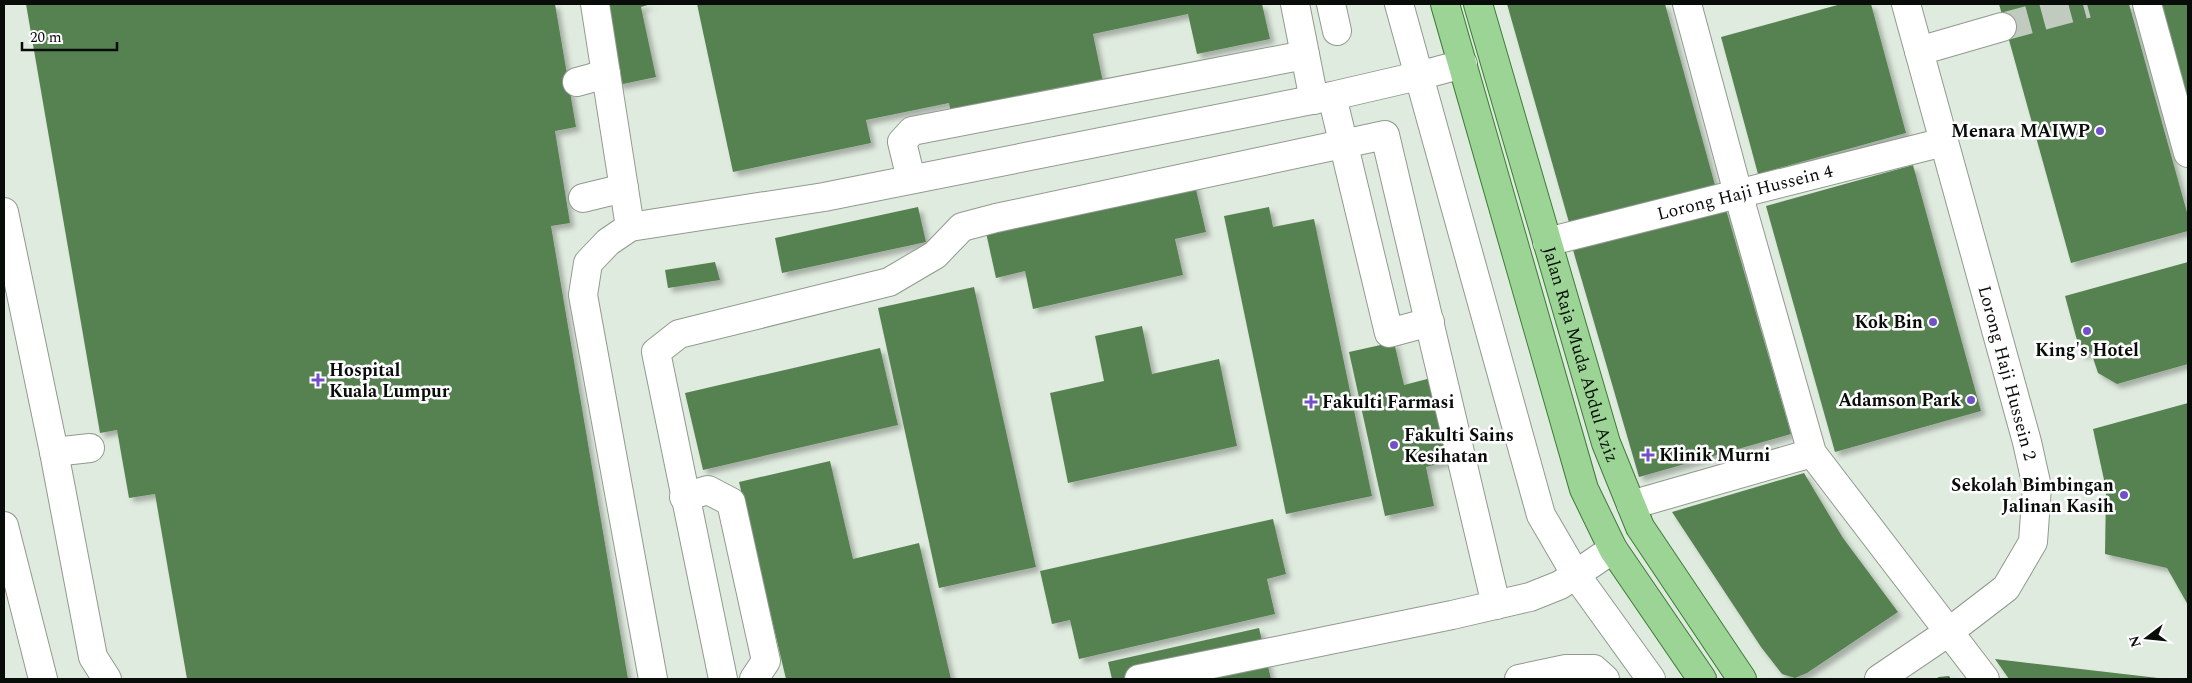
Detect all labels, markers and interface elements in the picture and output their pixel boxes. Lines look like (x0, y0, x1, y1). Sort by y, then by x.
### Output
scale bar (22, 20, 118, 52)
text: 20 m (30, 26, 62, 49)
place label: Menara MAIWP (1951, 118, 2090, 145)
marker: Menara MAIWP (2094, 125, 2106, 137)
street label: Lorong Haji Hussein 4 (1654, 157, 1836, 227)
street label: Jalan Raja Muda Abdul Aziz (1536, 243, 1626, 467)
street label: Lorong Haji Hussein 2 (1971, 282, 2043, 464)
place label: Kok Bin (1854, 309, 1923, 336)
marker: Kok Bin (1927, 316, 1939, 328)
marker: King's Hotel (2081, 325, 2093, 337)
place label: King's Hotel (2035, 337, 2139, 364)
place label: Hospital Kuala Lumpur (329, 357, 450, 405)
marker: Hospital Kuala Lumpur (311, 373, 325, 387)
place label: Adamson Park (1838, 387, 1961, 414)
place label: Fakulti Farmasi (1322, 389, 1454, 416)
marker: Adamson Park (1965, 394, 1977, 406)
marker: Fakulti Farmasi (1304, 395, 1318, 409)
place label: Fakulti Sains Kesihatan (1404, 422, 1514, 470)
marker: Fakulti Sains Kesihatan (1388, 439, 1400, 451)
place label: Klinik Murni (1659, 442, 1770, 469)
marker: Klinik Murni (1641, 448, 1655, 462)
place label: Sekolah Bimbingan Jalinan Kasih (1951, 472, 2114, 520)
marker: Sekolah Bimbingan Jalinan Kasih (2118, 489, 2130, 501)
north arrow (2122, 613, 2172, 663)
text: N (2123, 633, 2147, 650)

